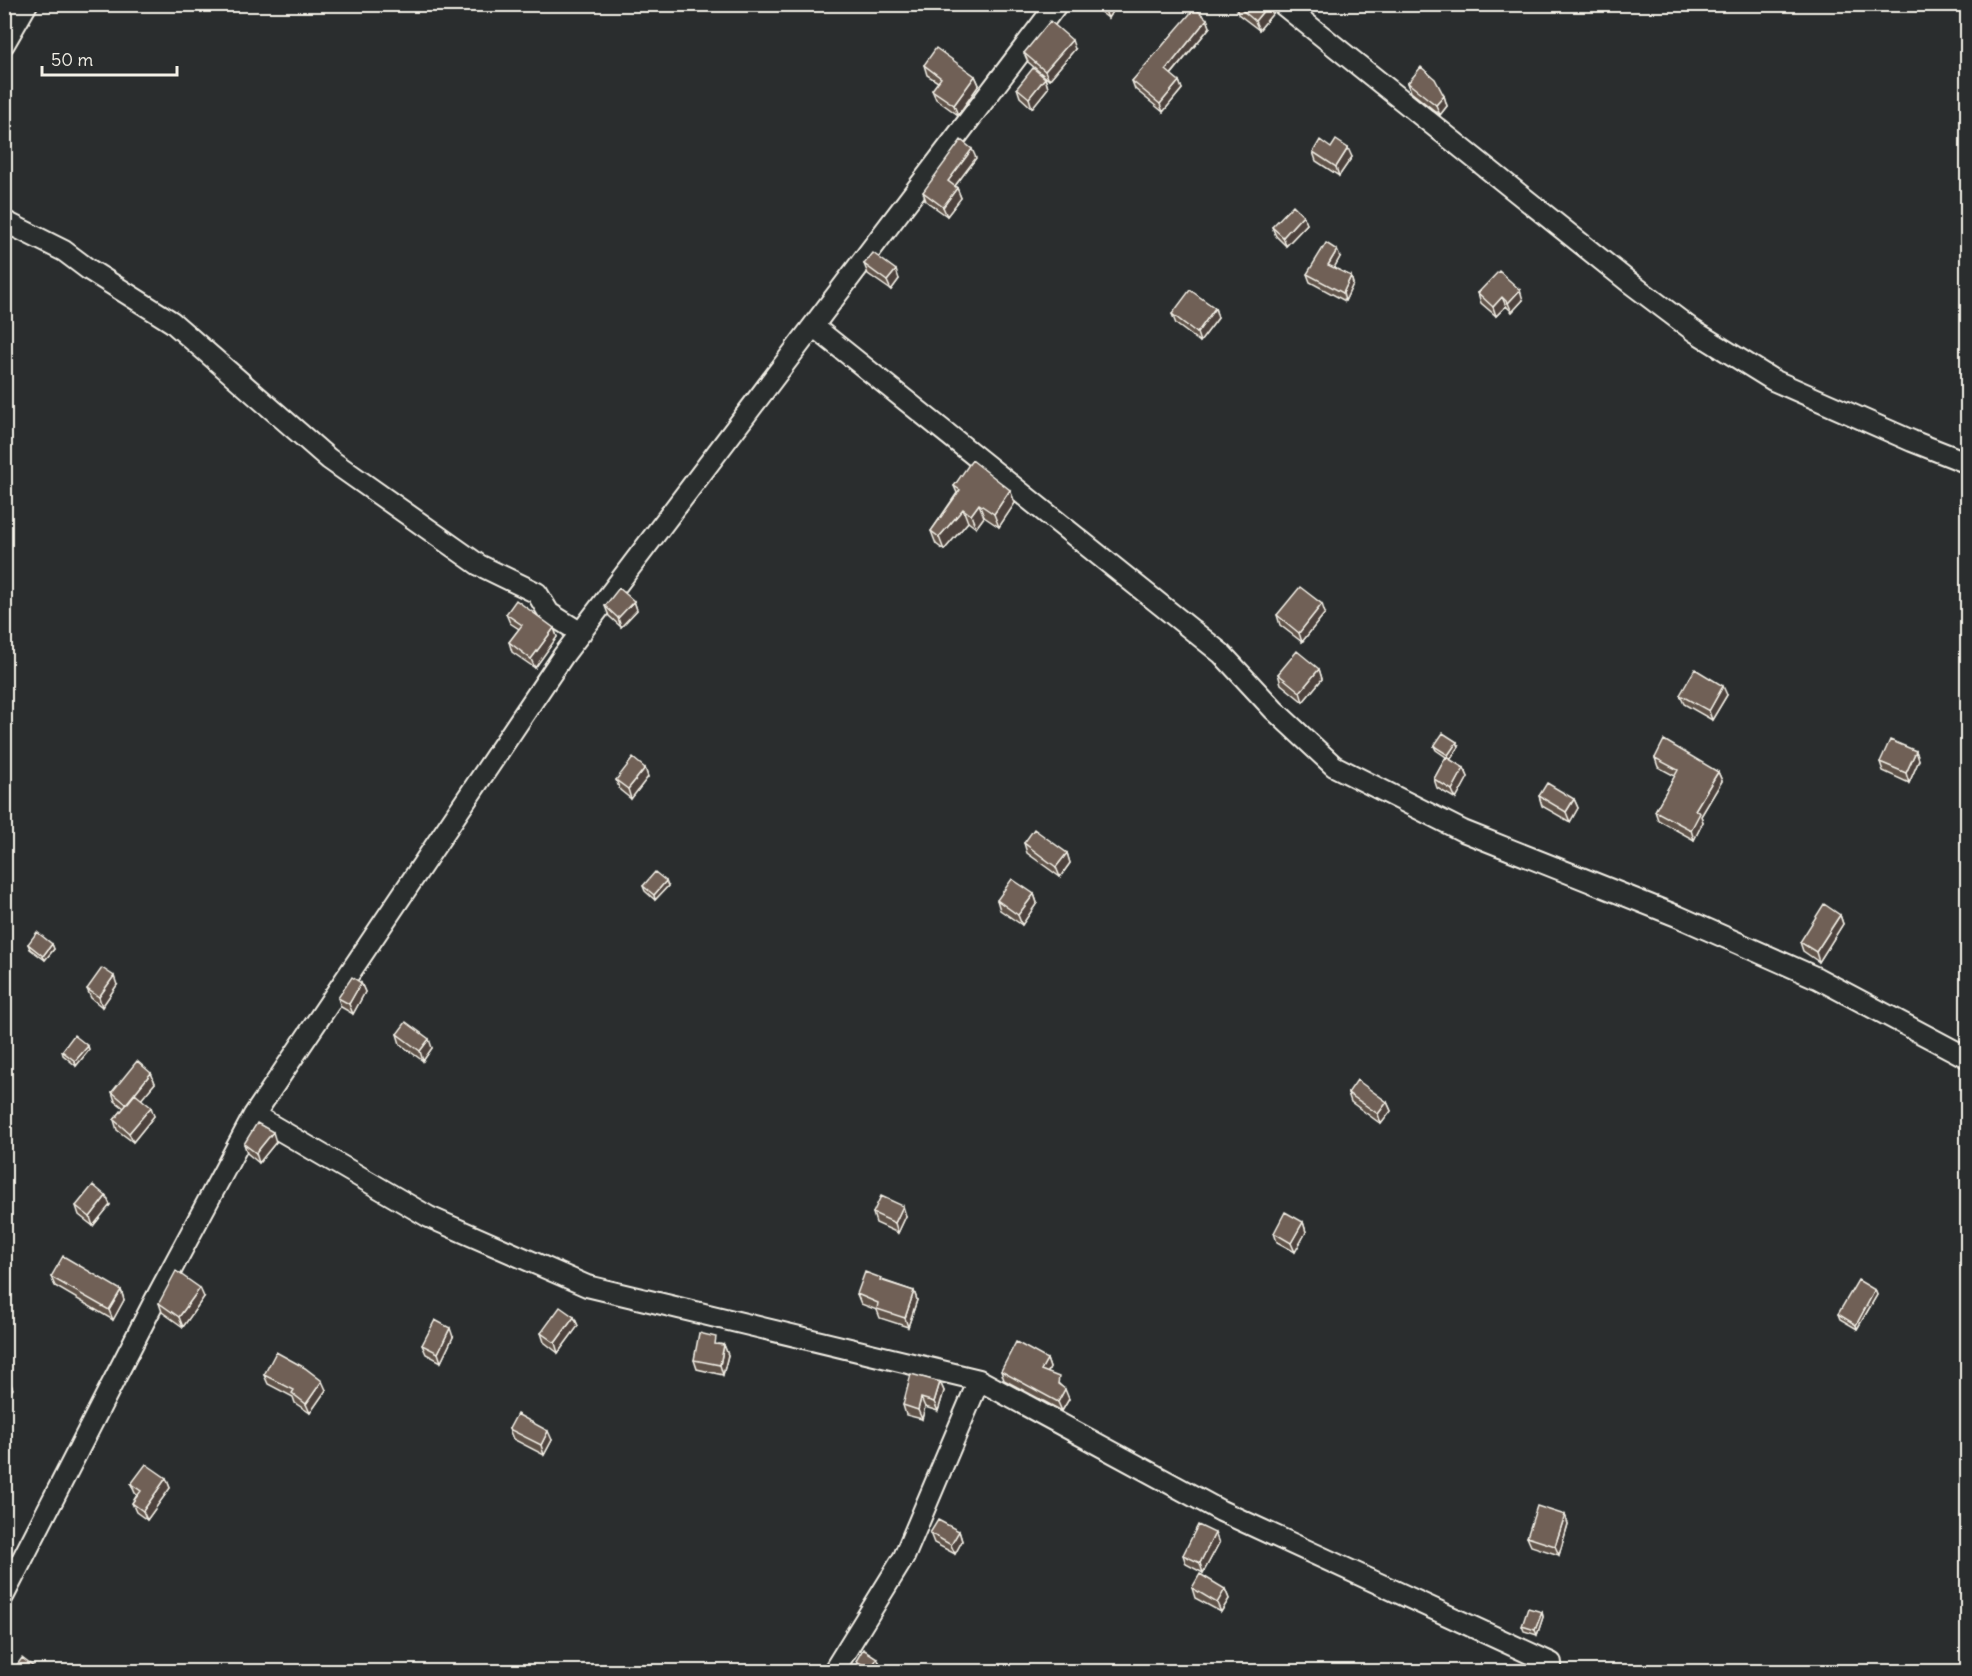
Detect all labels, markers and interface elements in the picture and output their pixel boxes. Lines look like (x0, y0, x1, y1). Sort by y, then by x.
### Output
scale bar (42, 39, 177, 77)
text: 50 m (51, 48, 93, 71)

